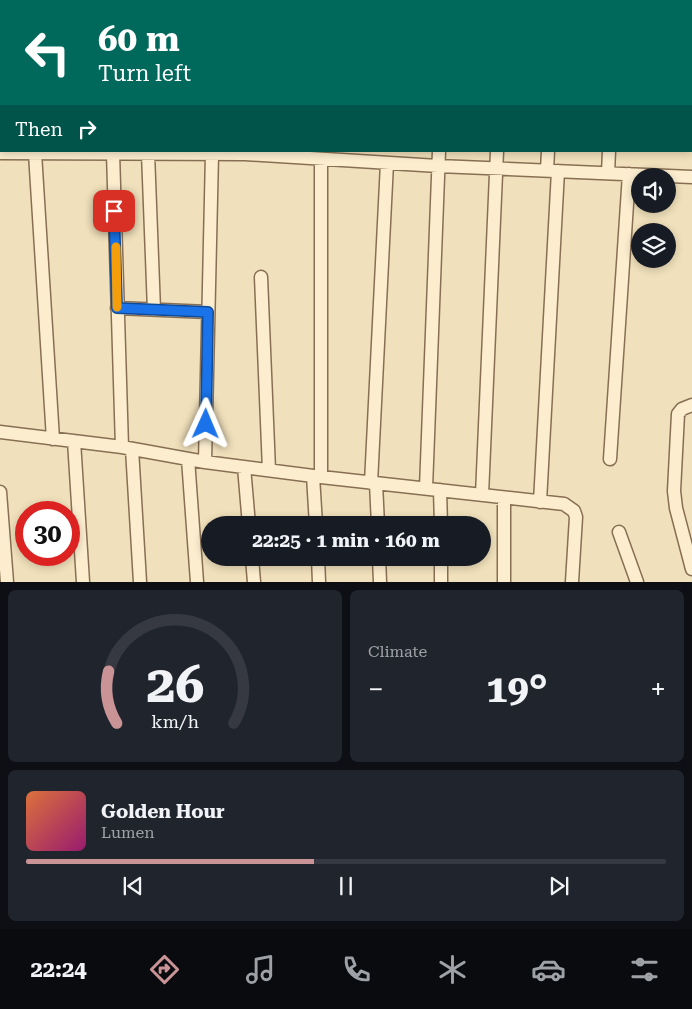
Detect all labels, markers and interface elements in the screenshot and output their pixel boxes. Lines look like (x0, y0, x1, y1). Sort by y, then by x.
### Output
text: 60 m (98, 19, 180, 60)
icon: left (15, 20, 80, 85)
text: Turn left (98, 61, 191, 86)
icon: right (73, 115, 101, 143)
text: Then (15, 118, 63, 141)
map controls (631, 168, 676, 268)
button: sound (631, 168, 676, 213)
pin (93, 190, 135, 232)
icon: arrive (100, 197, 128, 225)
button: layers (631, 223, 676, 268)
position arrow (179, 397, 231, 449)
speed limit sign: 30 (15, 501, 80, 566)
text: 22:25 · 1 min · 160 m (252, 529, 440, 552)
text: Climate (368, 642, 427, 661)
text: 26 (146, 654, 204, 715)
text: 19° (486, 667, 548, 711)
text: − (368, 673, 384, 706)
text: + (650, 673, 666, 706)
text: km/h (151, 711, 199, 732)
text: Golden Hour (101, 800, 225, 823)
text: Lumen (101, 823, 155, 842)
icon: previous (119, 872, 147, 900)
icon: pause (332, 872, 360, 900)
icon: next (545, 872, 573, 900)
icon: directions (147, 952, 182, 987)
icon: music (243, 952, 278, 987)
icon: phone (339, 952, 374, 987)
icon: climate (435, 952, 470, 987)
icon: car (531, 952, 566, 987)
icon: filters (627, 952, 662, 987)
text: 22:24 (30, 957, 87, 982)

